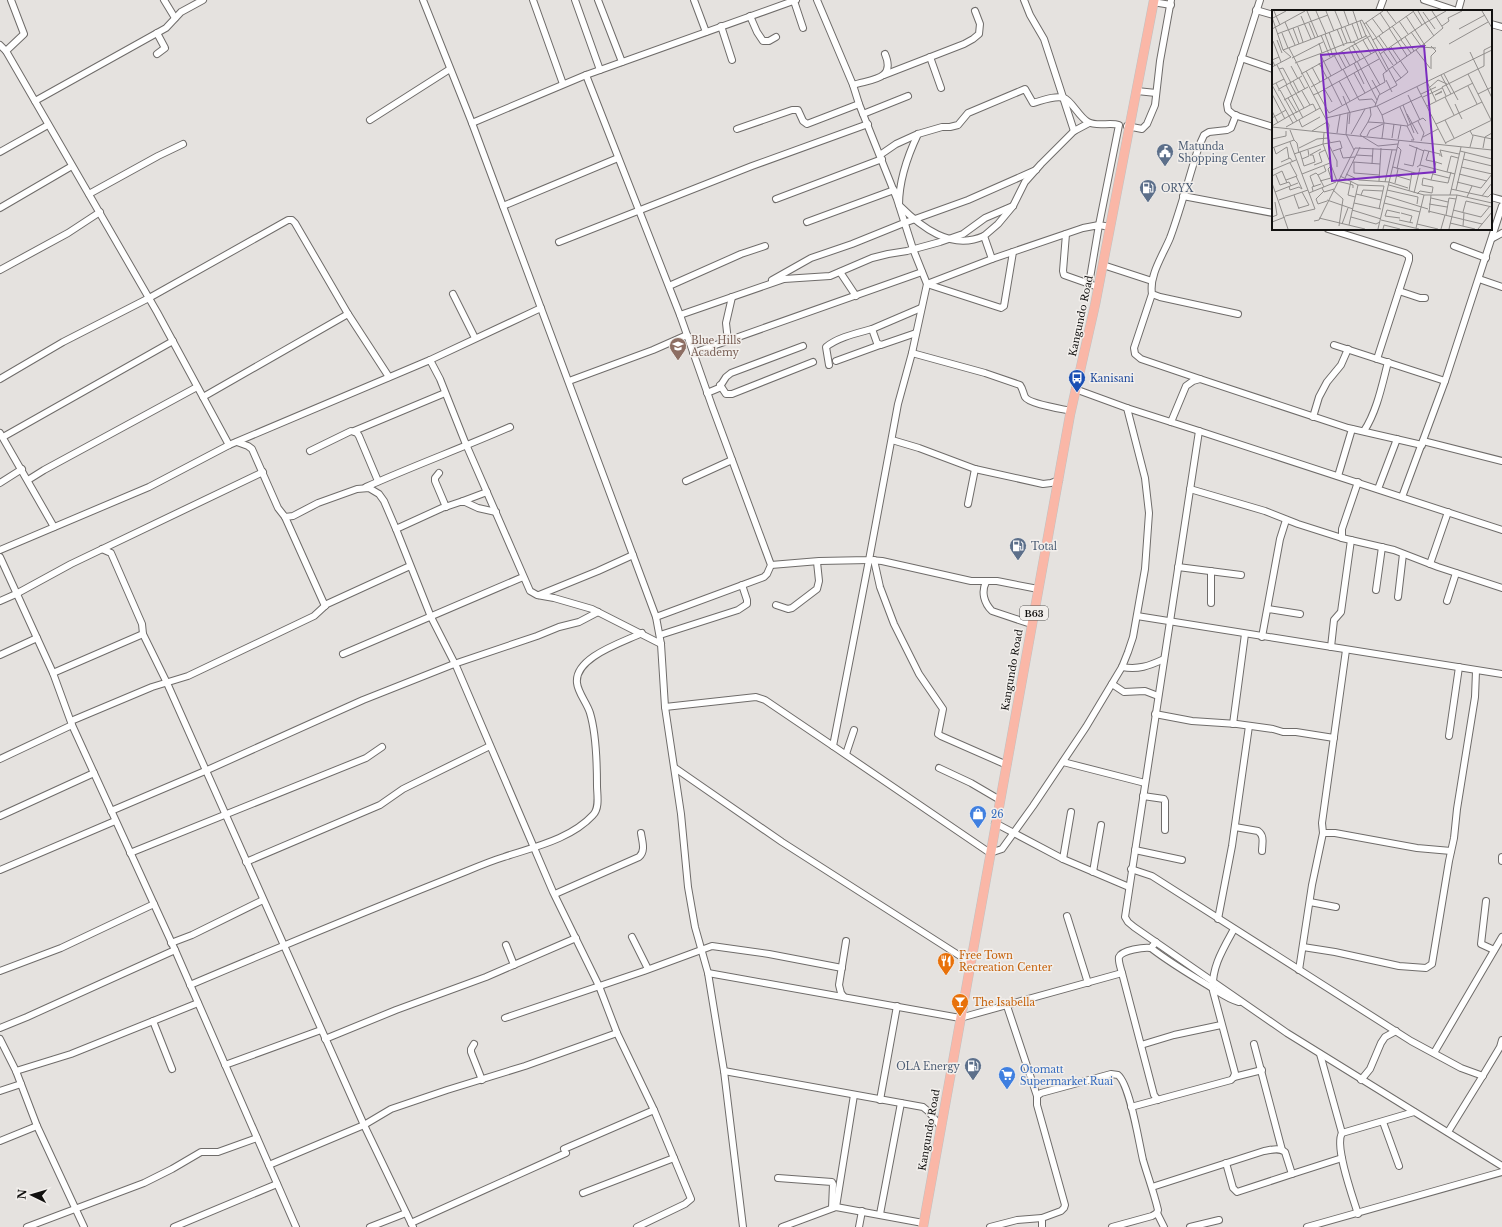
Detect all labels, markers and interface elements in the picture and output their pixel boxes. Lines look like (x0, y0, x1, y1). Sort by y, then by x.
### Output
inset map (1272, 10, 1492, 230)
place label: Matunda Shopping Center (1178, 140, 1266, 165)
public building icon: Matunda Shopping Center (1155, 142, 1175, 167)
fuel station icon: ORYX (1138, 178, 1158, 203)
place label: ORYX (1161, 182, 1194, 195)
street label: Kangundo Road (1066, 274, 1096, 358)
place label: Blue Hills Academy (690, 334, 741, 359)
school or university icon: Blue Hills Academy (668, 336, 688, 361)
bus stop icon: Kanisani (1067, 368, 1087, 393)
place label: Kanisani (1090, 372, 1135, 385)
fuel station icon: Total (1008, 536, 1028, 561)
place label: Total (1031, 540, 1057, 553)
road number: B63 (1020, 606, 1048, 620)
street label: Kangundo Road (998, 628, 1026, 712)
shop icon: 26 (968, 804, 988, 829)
place label: 26 (991, 808, 1004, 821)
place label: Free Town Recreation Center (959, 949, 1052, 974)
restaurant icon: Free Town Recreation Center (936, 951, 956, 976)
bar icon: The Isabella (950, 992, 970, 1017)
place label: The Isabella (973, 996, 1035, 1009)
fuel station icon: OLA Energy (963, 1056, 983, 1081)
place label: OLA Energy (896, 1060, 961, 1073)
place label: Otomatt Supermarket Ruai (1020, 1063, 1114, 1088)
supermarket icon: Otomatt Supermarket Ruai (997, 1065, 1017, 1090)
street label: Kangundo Road (915, 1088, 943, 1172)
north arrow (12, 1175, 52, 1215)
text: N (15, 1188, 30, 1200)

